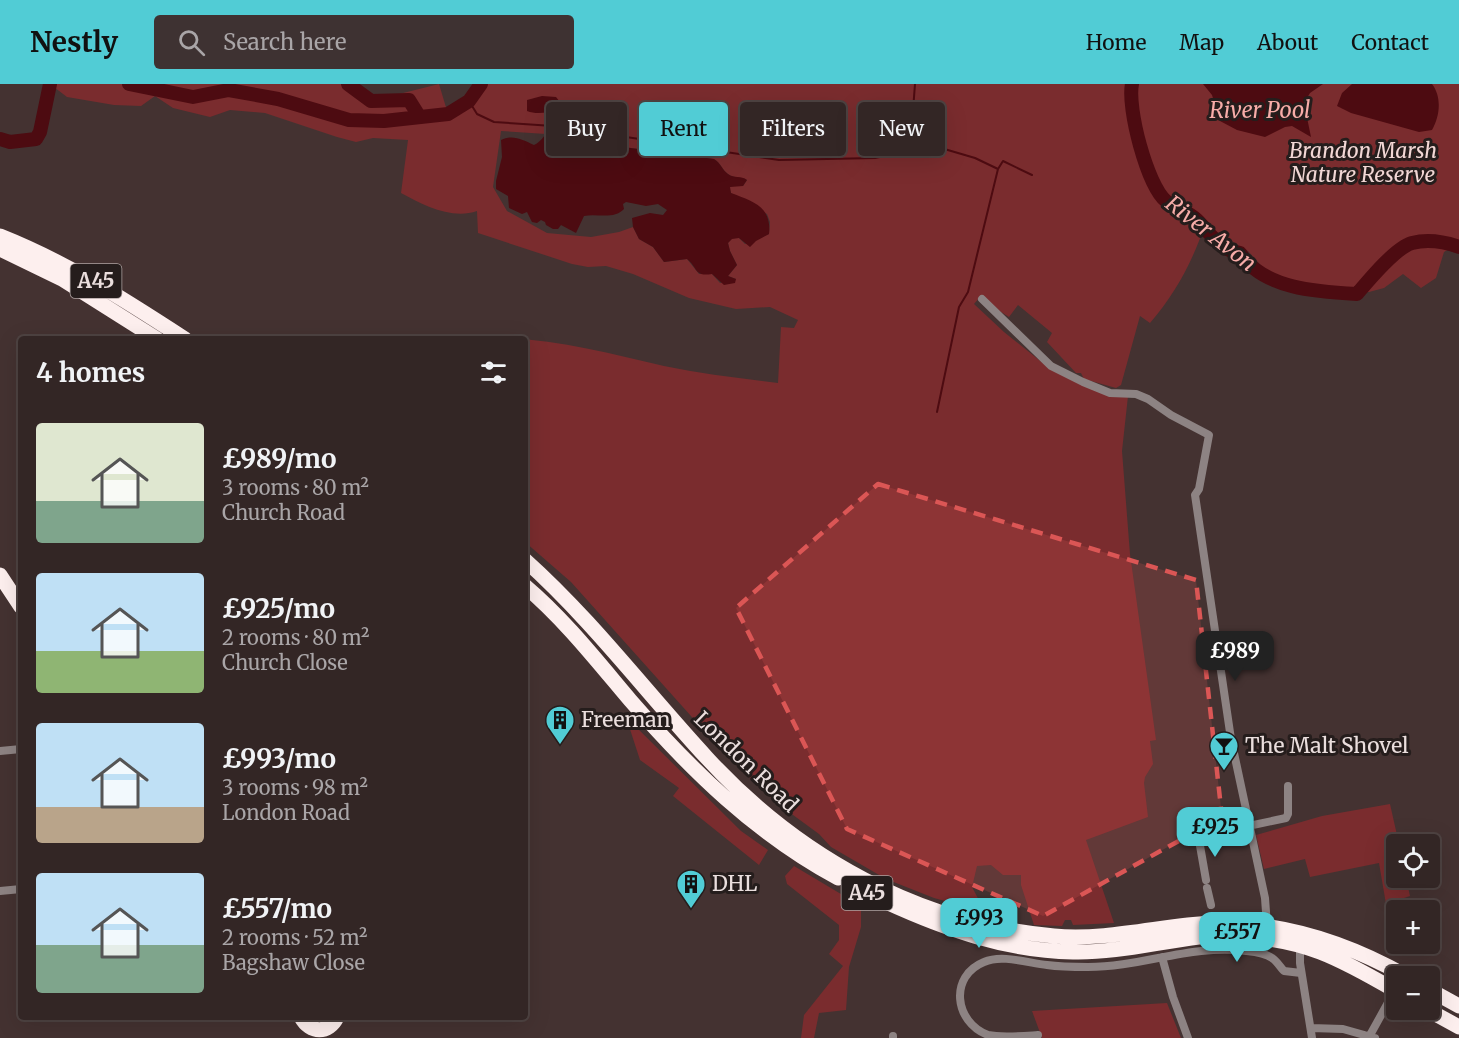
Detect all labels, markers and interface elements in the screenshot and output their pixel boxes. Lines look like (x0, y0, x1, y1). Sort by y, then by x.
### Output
search box (154, 15, 574, 69)
text: Nestly (30, 24, 118, 60)
icon: search (175, 26, 208, 59)
text: Search here (223, 28, 346, 56)
text: Home (1086, 29, 1146, 56)
text: Map (1179, 29, 1224, 56)
text: About (1257, 29, 1318, 56)
text: Contact (1351, 29, 1429, 56)
water label: River Pool (1209, 96, 1311, 124)
chip: Buy (546, 102, 627, 156)
chip: Rent (639, 102, 728, 156)
chip: Filters (740, 102, 846, 156)
chip: New (858, 102, 945, 156)
park label: Brandon Marsh Nature Reserve (1289, 137, 1437, 188)
water label: River Avon (1160, 189, 1262, 277)
road number: A45 (70, 264, 122, 298)
text: 4 homes (36, 356, 145, 389)
icon: filters (477, 356, 510, 389)
text: £989/mo (222, 442, 337, 475)
icon: home (84, 447, 156, 519)
text: 3 rooms · 80 m² (222, 475, 369, 500)
text: Church Road (222, 500, 345, 525)
text: £925/mo (222, 592, 335, 625)
icon: home (84, 597, 156, 669)
text: 2 rooms · 80 m² (222, 625, 369, 650)
pin: £989 (1199, 631, 1271, 682)
text: £989 (1210, 638, 1260, 663)
text: Church Close (222, 650, 348, 675)
building icon: Freeman (544, 704, 576, 746)
street label: London Road (689, 705, 804, 818)
place label: Freeman (581, 706, 671, 733)
bar icon: The Malt Shovel (1208, 730, 1240, 772)
place label: The Malt Shovel (1245, 732, 1409, 759)
text: £993/mo (222, 742, 336, 775)
icon: home (84, 747, 156, 819)
text: 3 rooms · 98 m² (222, 775, 368, 800)
text: London Road (222, 800, 350, 825)
pin: £925 (1179, 807, 1251, 858)
text: £925 (1191, 814, 1239, 839)
map controls (1386, 834, 1440, 1020)
button: locate (1386, 834, 1440, 888)
building icon: DHL (675, 868, 707, 910)
place label: DHL (712, 870, 757, 897)
road number: A45 (842, 876, 892, 910)
text: £557/mo (222, 892, 332, 925)
icon: home (84, 897, 156, 969)
pin: £993 (943, 898, 1015, 949)
button: + (1386, 900, 1440, 954)
text: £993 (954, 905, 1004, 930)
pin: £557 (1201, 912, 1273, 963)
text: £557 (1213, 919, 1261, 944)
text: 2 rooms · 52 m² (222, 925, 367, 950)
text: Bagshaw Close (222, 950, 365, 975)
button: − (1386, 966, 1440, 1020)

